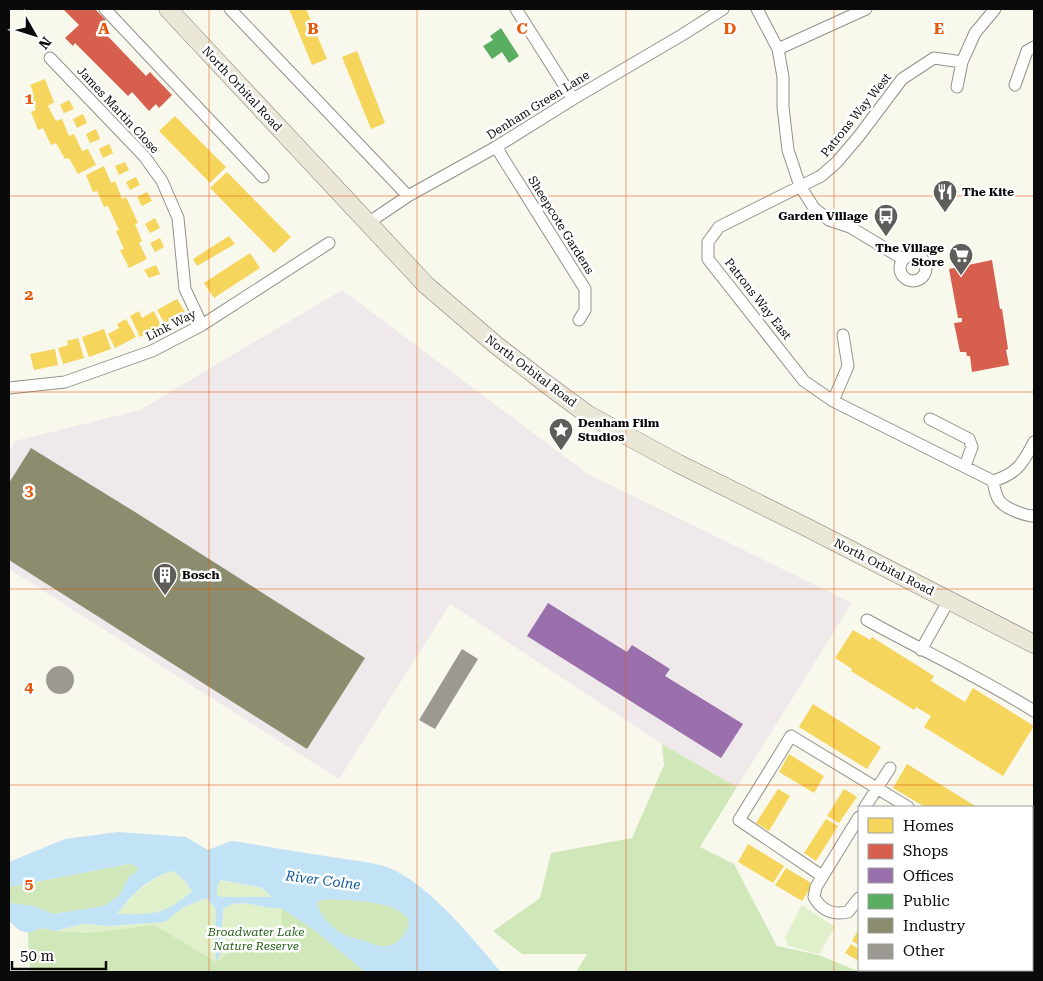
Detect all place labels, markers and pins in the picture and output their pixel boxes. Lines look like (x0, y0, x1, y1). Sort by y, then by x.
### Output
restaurant icon: The Kite (932, 179, 958, 213)
place label: The Kite (962, 185, 1014, 199)
bus stop icon: Garden Village (873, 203, 899, 237)
place label: Garden Village (778, 209, 868, 223)
place label: The Village Store (875, 241, 944, 269)
supermarket icon: The Village Store (948, 242, 974, 276)
place label: Denham Film Studios (578, 416, 660, 444)
place icon: Denham Film Studios (548, 417, 574, 451)
building icon: Bosch (152, 562, 178, 596)
place label: Bosch (182, 568, 220, 582)

